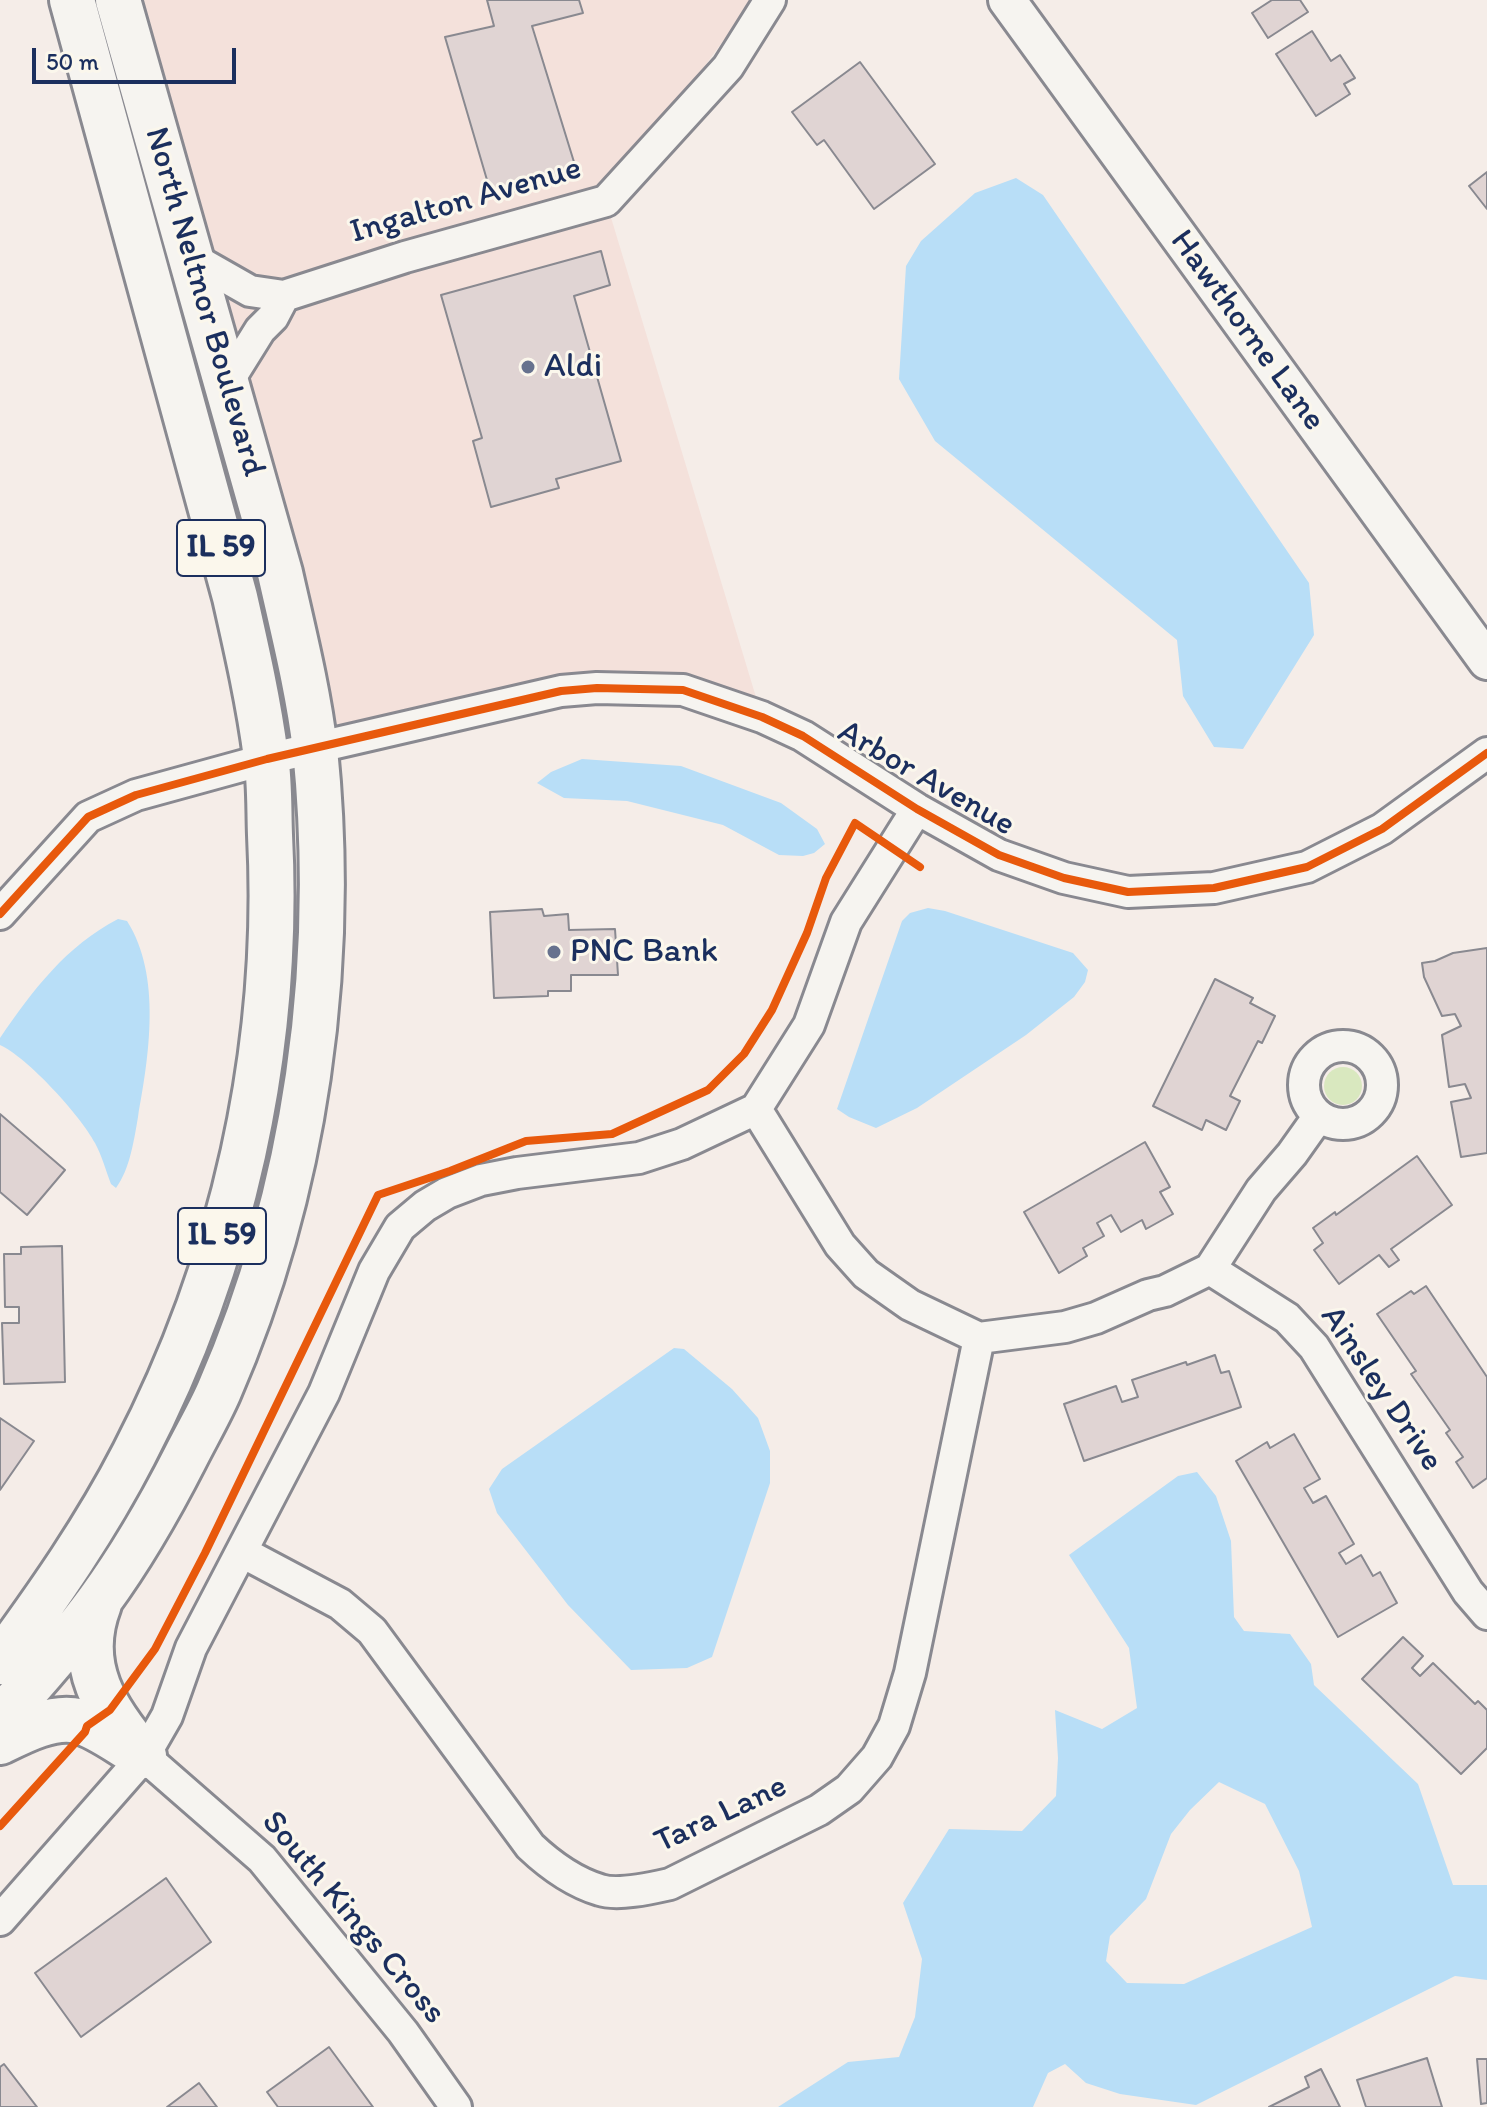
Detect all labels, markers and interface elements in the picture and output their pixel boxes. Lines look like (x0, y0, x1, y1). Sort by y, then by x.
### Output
scale bar (36, 32, 240, 82)
text: 50 m (46, 47, 99, 76)
street label: North Neltnor Boulevard (135, 123, 273, 481)
street label: Ingalton Avenue (346, 149, 586, 253)
street label: Hawthorne Lane (1160, 223, 1334, 439)
place label: Aldi (544, 347, 602, 387)
marker: Aldi (519, 358, 537, 376)
road number: IL 59 (177, 520, 265, 576)
street label: Arbor Avenue (830, 712, 1022, 846)
place label: PNC Bank (570, 932, 718, 972)
marker: PNC Bank (545, 943, 563, 961)
road number: IL 59 (178, 1208, 266, 1264)
street label: Ainsley Drive (1311, 1299, 1451, 1479)
street label: Tara Lane (648, 1767, 794, 1863)
street label: South Kings Cross (252, 1803, 454, 2033)

